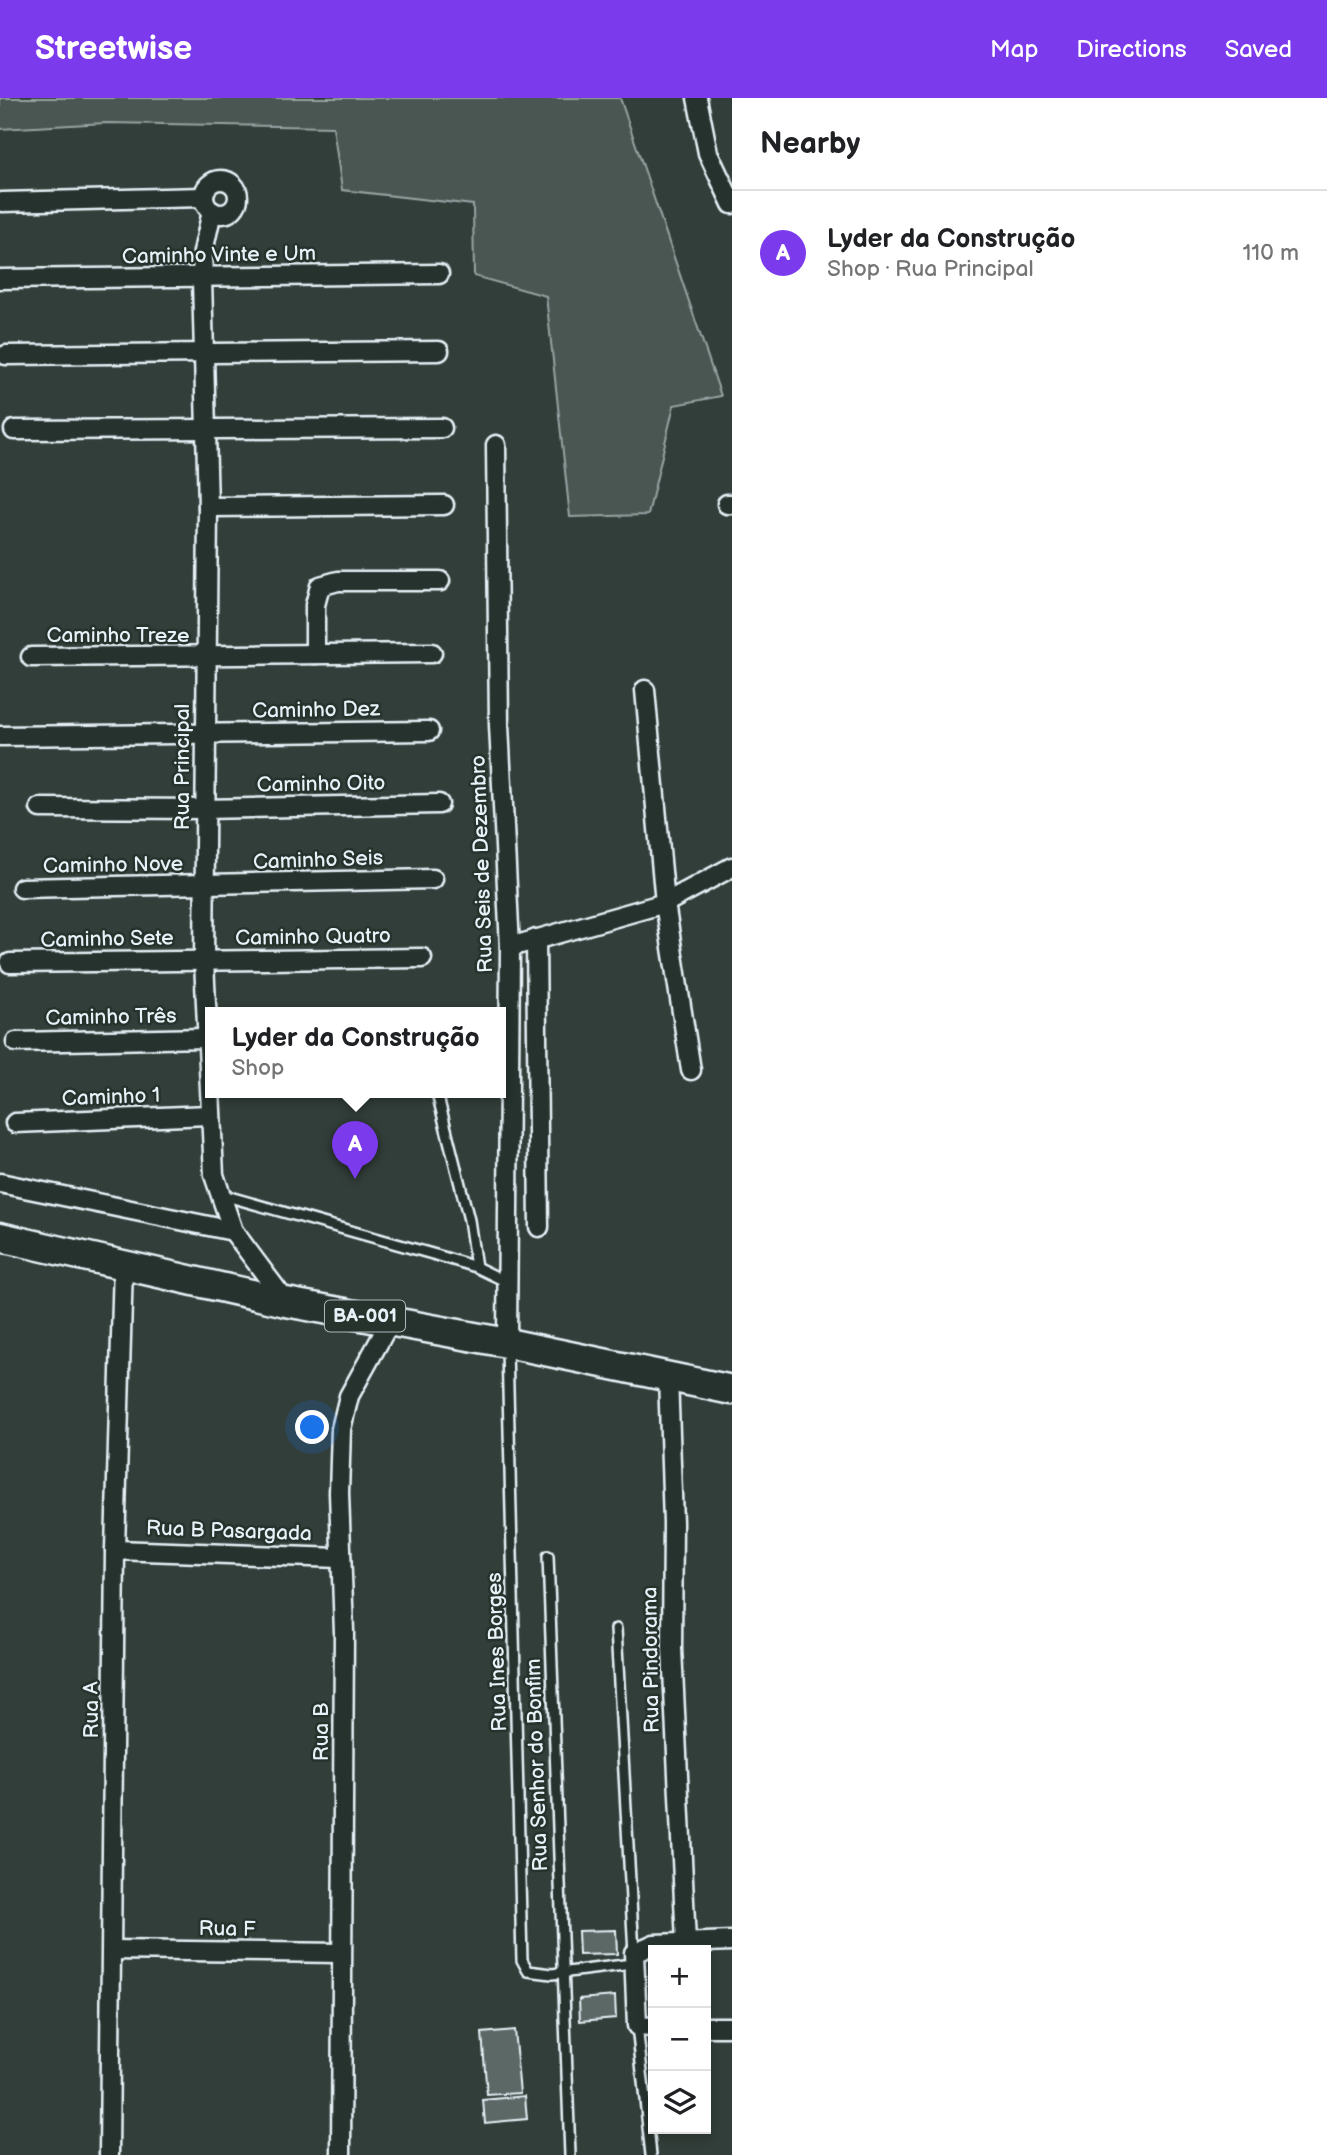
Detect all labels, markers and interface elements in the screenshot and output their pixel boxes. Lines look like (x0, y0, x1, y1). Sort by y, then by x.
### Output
text: Streetwise (35, 29, 192, 69)
text: Map (990, 35, 1038, 64)
text: Directions (1076, 35, 1187, 64)
text: Saved (1225, 35, 1292, 64)
text: Nearby (760, 126, 860, 162)
text: Lyder da Construção (827, 224, 1075, 255)
text: A (776, 239, 790, 267)
text: 110 m (1242, 239, 1299, 267)
street label: Caminho Vinte e Um (122, 241, 316, 269)
text: Shop · Rua Principal (827, 255, 1034, 283)
street label: Caminho Treze (47, 623, 189, 648)
street label: Caminho Dez (252, 696, 381, 724)
street label: Rua Principal (170, 704, 195, 830)
street label: Rua Seis de Dezembro (466, 754, 498, 973)
street label: Caminho Oito (256, 770, 386, 798)
street label: Caminho Seis (253, 845, 383, 875)
street label: Caminho Nove (43, 851, 183, 879)
street label: Caminho Quatro (235, 923, 391, 951)
street label: Caminho Sete (40, 925, 174, 953)
street label: Caminho Três (45, 1003, 177, 1031)
popup (205, 1007, 506, 1098)
text: Lyder da Construção (231, 1023, 480, 1054)
text: Shop (231, 1054, 284, 1082)
street label: Caminho 1 (61, 1083, 161, 1111)
pin: A (332, 1121, 378, 1179)
road number: BA-001 (325, 1300, 405, 1332)
your location (295, 1410, 329, 1444)
street label: Rua B Pasargada (146, 1516, 312, 1546)
street label: Rua Ines Borges (482, 1572, 512, 1732)
street label: Rua Pindorama (637, 1587, 665, 1733)
street label: Rua Senhor do Bonfim (521, 1658, 553, 1872)
street label: Rua A (79, 1681, 104, 1739)
street label: Rua B (309, 1703, 334, 1761)
street label: Rua F (198, 1916, 256, 1942)
map controls (648, 1945, 711, 2134)
button: + (648, 1945, 711, 2008)
button: − (648, 2008, 711, 2071)
button: layers (648, 2071, 711, 2134)

